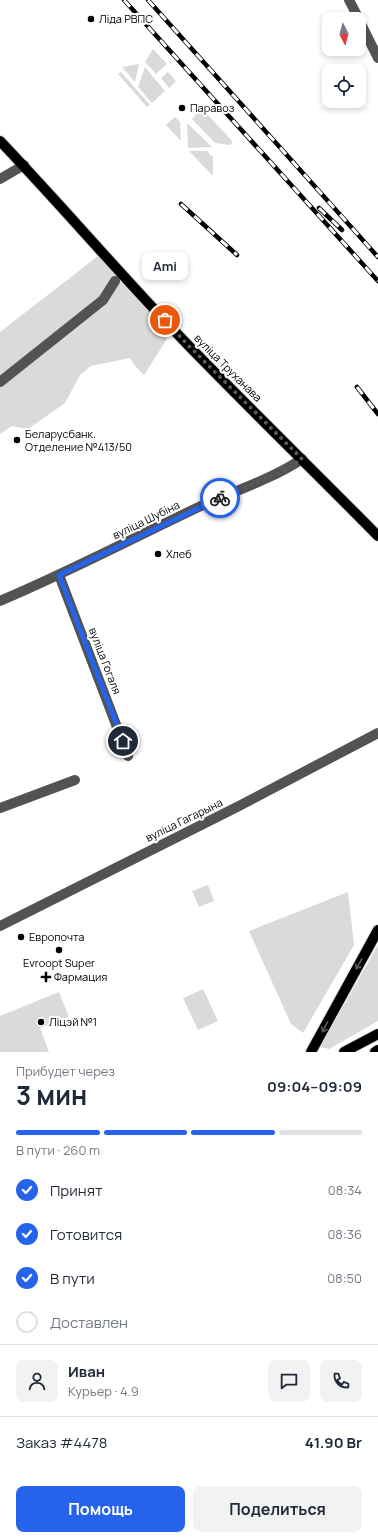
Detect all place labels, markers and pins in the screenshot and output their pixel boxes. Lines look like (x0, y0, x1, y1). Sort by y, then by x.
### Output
place label: Ліда РВПС (99, 11, 153, 26)
marker: Ліда РВПС (86, 14, 96, 24)
place label: Паравоз (190, 100, 235, 115)
marker: Паравоз (177, 103, 187, 113)
callout: Ami (142, 252, 188, 280)
pin (148, 303, 182, 337)
place label: Беларусбанк. Отделение №413/50 (25, 426, 132, 454)
marker: Беларусбанк. Отделение №413/50 (12, 435, 22, 445)
place label: Хлеб (166, 546, 192, 561)
marker: Хлеб (153, 549, 163, 559)
pin (106, 724, 140, 758)
place label: Европочта (29, 929, 84, 944)
marker: Европочта (16, 932, 26, 942)
marker: Evroopt Super (54, 945, 64, 955)
place label: Evroopt Super (23, 955, 95, 970)
place label: Фармация (54, 969, 107, 984)
marker: Фармация (41, 972, 51, 982)
place label: Ліцэй №1 (49, 1014, 97, 1029)
marker: Ліцэй №1 (36, 1017, 46, 1027)

